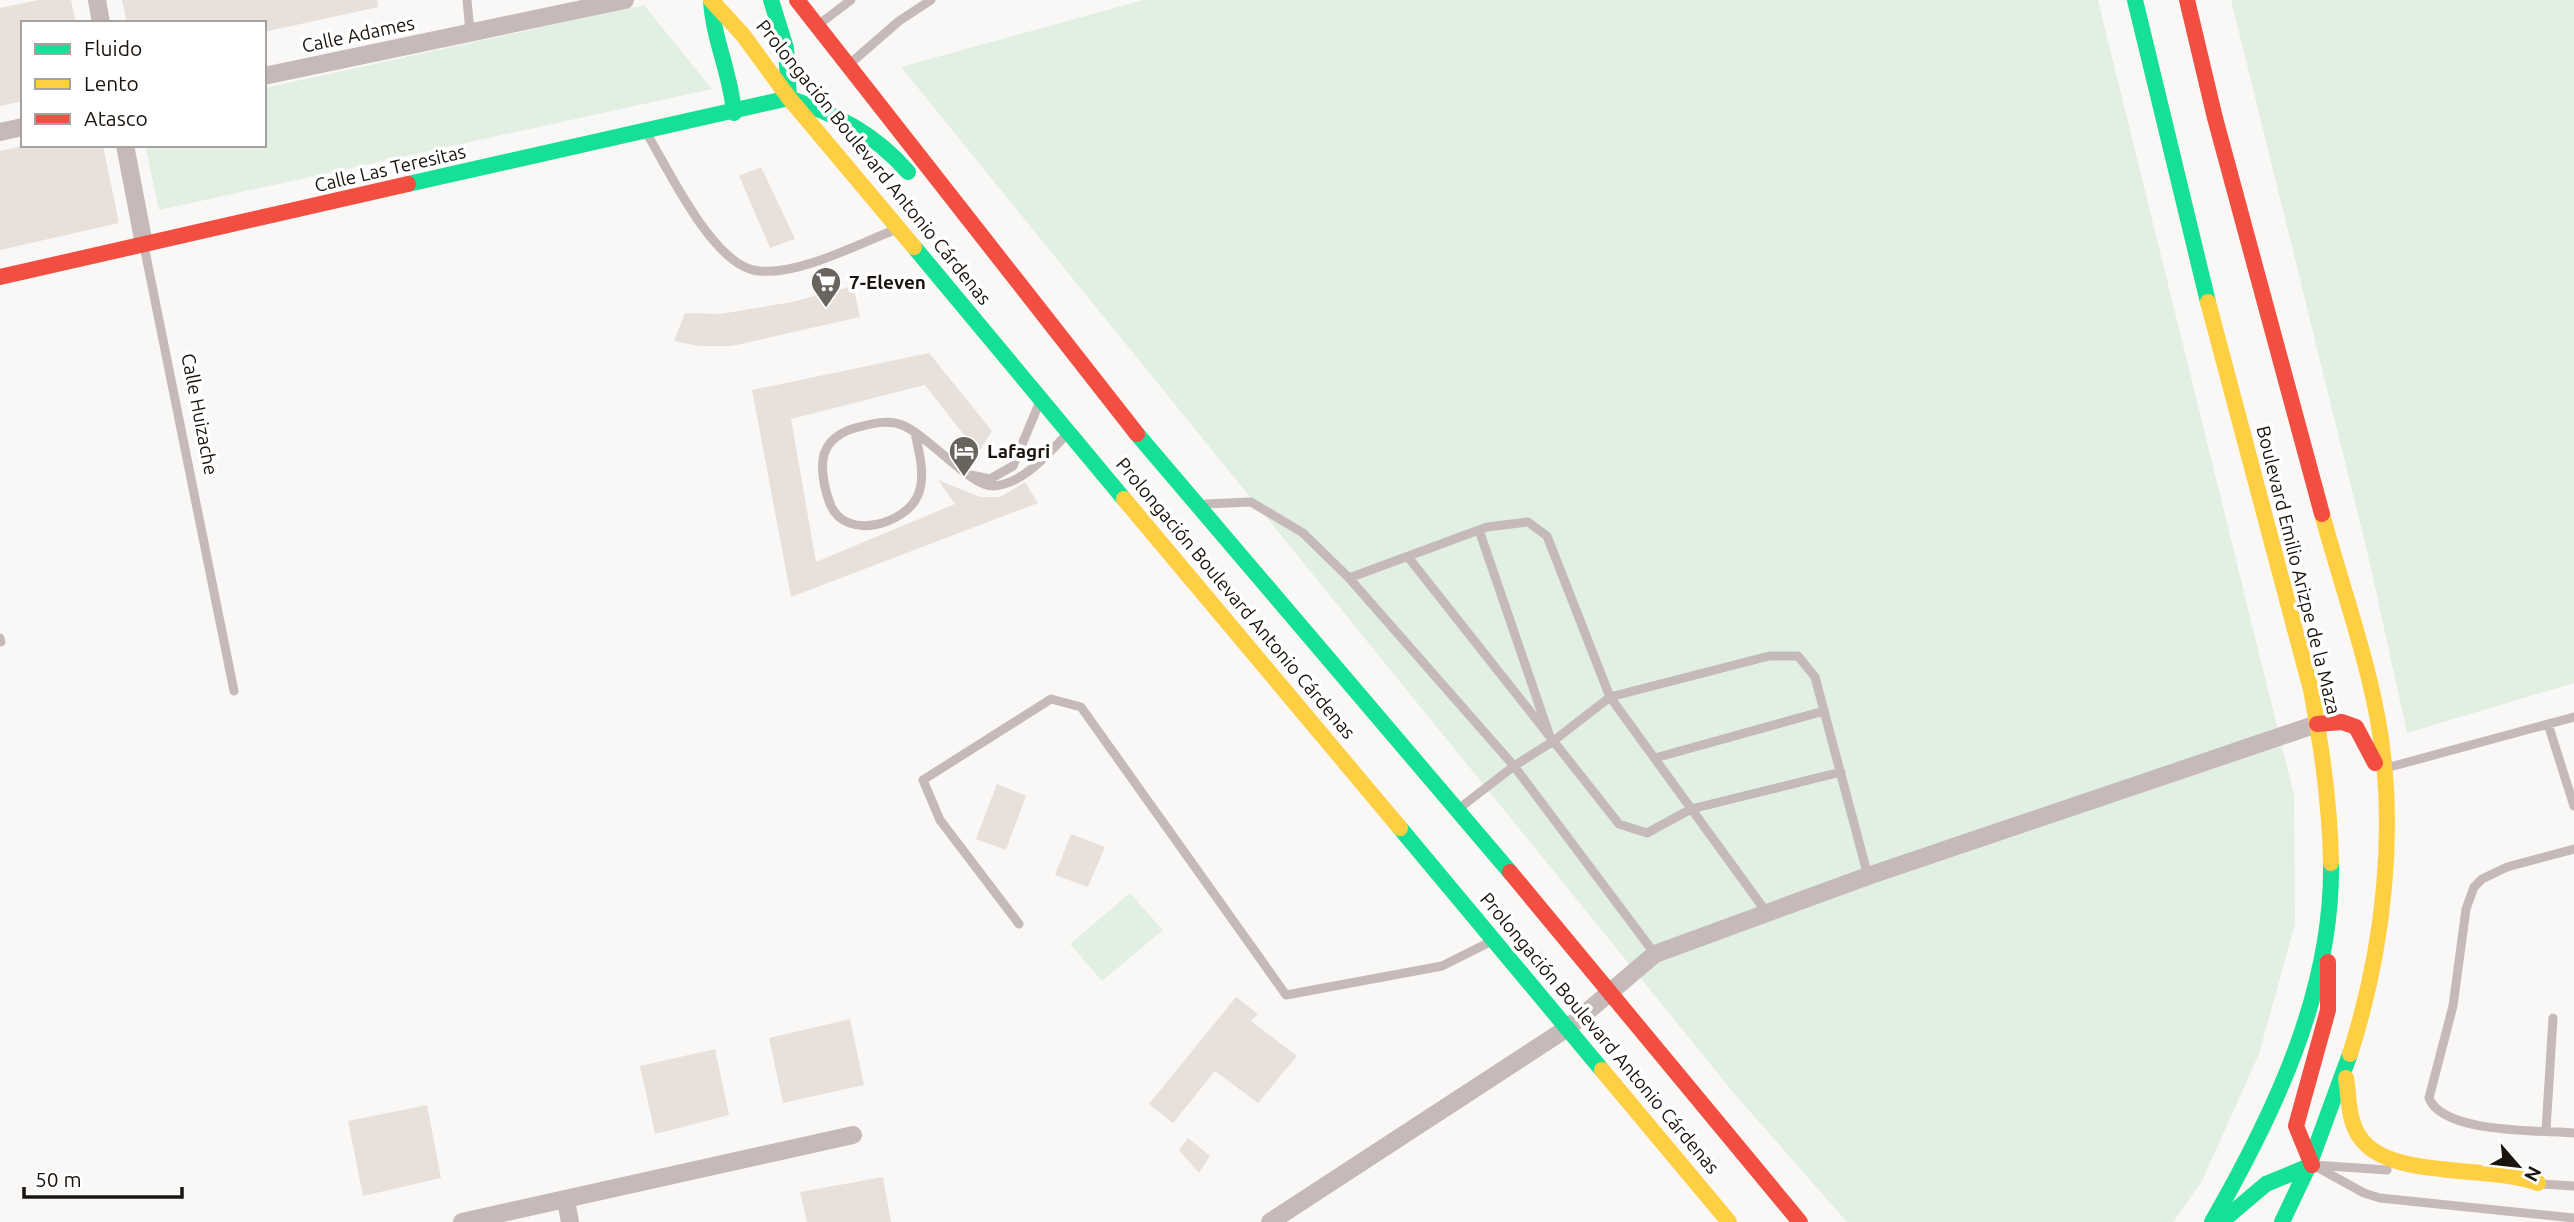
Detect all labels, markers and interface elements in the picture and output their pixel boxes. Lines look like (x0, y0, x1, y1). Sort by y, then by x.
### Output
street label: Calle Adames (300, 11, 416, 57)
street label: Prolongación Boulevard Antonio Cárdenas (752, 15, 996, 309)
legend (21, 21, 266, 147)
text: Fluido (84, 36, 142, 60)
text: Lento (84, 71, 139, 95)
text: Atasco (84, 106, 148, 130)
street label: Calle Las Teresitas (312, 140, 468, 196)
supermarket icon: 7-Eleven (809, 265, 843, 309)
place label: 7-Eleven (849, 271, 926, 293)
street label: Calle Huizache (177, 351, 223, 477)
street label: Boulevard Emilio Arizpe de la Maza (2252, 423, 2346, 717)
hotel icon: Lafagri (947, 434, 981, 478)
place label: Lafagri (987, 440, 1050, 462)
street label: Prolongación Boulevard Antonio Cárdenas (1112, 453, 1360, 743)
street label: Prolongación Boulevard Antonio Cárdenas (1476, 888, 1724, 1178)
north arrow (2483, 1131, 2553, 1201)
scale bar (24, 1156, 182, 1200)
text: N (2520, 1163, 2546, 1185)
text: 50 m (35, 1167, 82, 1191)

